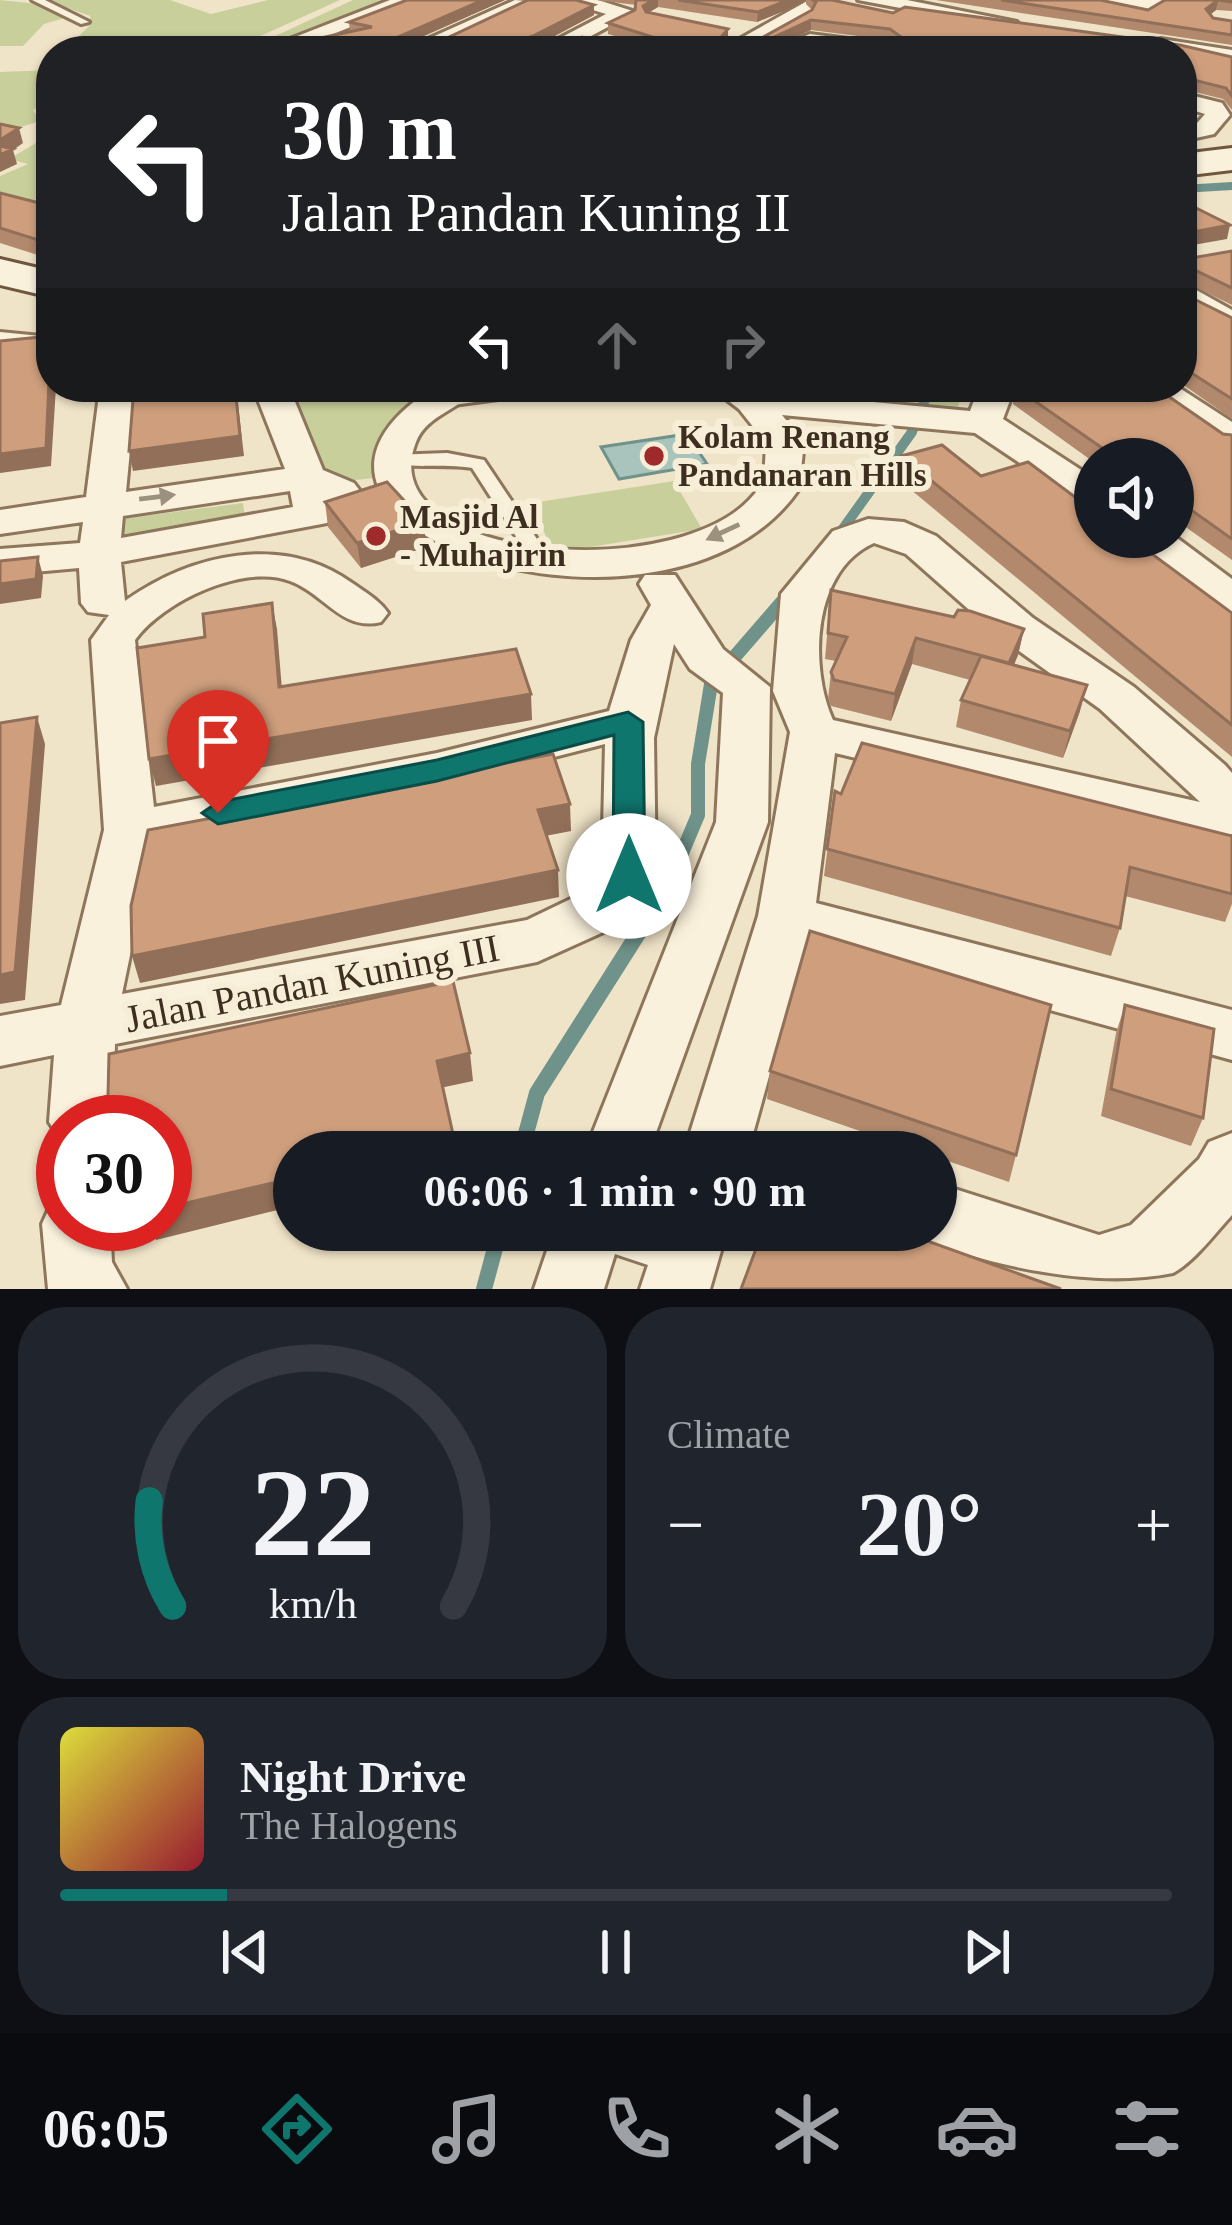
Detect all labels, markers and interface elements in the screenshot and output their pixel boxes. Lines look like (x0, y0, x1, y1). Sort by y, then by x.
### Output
icon: left (84, 84, 240, 240)
text: 30 m (282, 84, 457, 177)
text: Jalan Pandan Kuning II (282, 183, 790, 243)
icon: left (458, 312, 524, 378)
icon: ahead (584, 312, 650, 378)
icon: right (710, 312, 776, 378)
place label: Kolam Renang Pandanaran Hills (678, 419, 927, 493)
map controls (1074, 438, 1194, 558)
button: sound (1074, 438, 1194, 558)
marker: Kolam Renang Pandanaran Hills (641, 443, 667, 469)
one-way arrow (139, 487, 176, 506)
place label: Masjid Al - Muhajirin (400, 499, 566, 573)
marker: Masjid Al - Muhajirin (363, 523, 389, 549)
one-way arrow (705, 523, 740, 543)
pin (167, 690, 269, 813)
icon: arrive (185, 708, 251, 774)
position arrow (566, 813, 692, 939)
street label: Jalan Pandan Kuning III (121, 926, 503, 1041)
speed limit sign: 30 (36, 1095, 192, 1251)
text: 06:06 · 1 min · 90 m (424, 1166, 806, 1216)
text: Climate (667, 1413, 790, 1456)
text: 22 (250, 1444, 375, 1582)
text: 20° (857, 1475, 983, 1574)
text: − (667, 1488, 704, 1561)
text: + (1135, 1488, 1172, 1561)
text: km/h (268, 1580, 357, 1627)
text: Night Drive (240, 1752, 466, 1802)
text: The Halogens (240, 1804, 458, 1847)
icon: previous (212, 1919, 278, 1985)
icon: pause (583, 1919, 649, 1985)
icon: next (954, 1919, 1020, 1985)
icon: directions (255, 2087, 339, 2171)
icon: music (425, 2087, 509, 2171)
icon: phone (595, 2087, 679, 2171)
icon: climate (765, 2087, 849, 2171)
icon: car (935, 2087, 1019, 2171)
icon: filters (1105, 2087, 1189, 2171)
text: 06:05 (43, 2099, 169, 2159)

